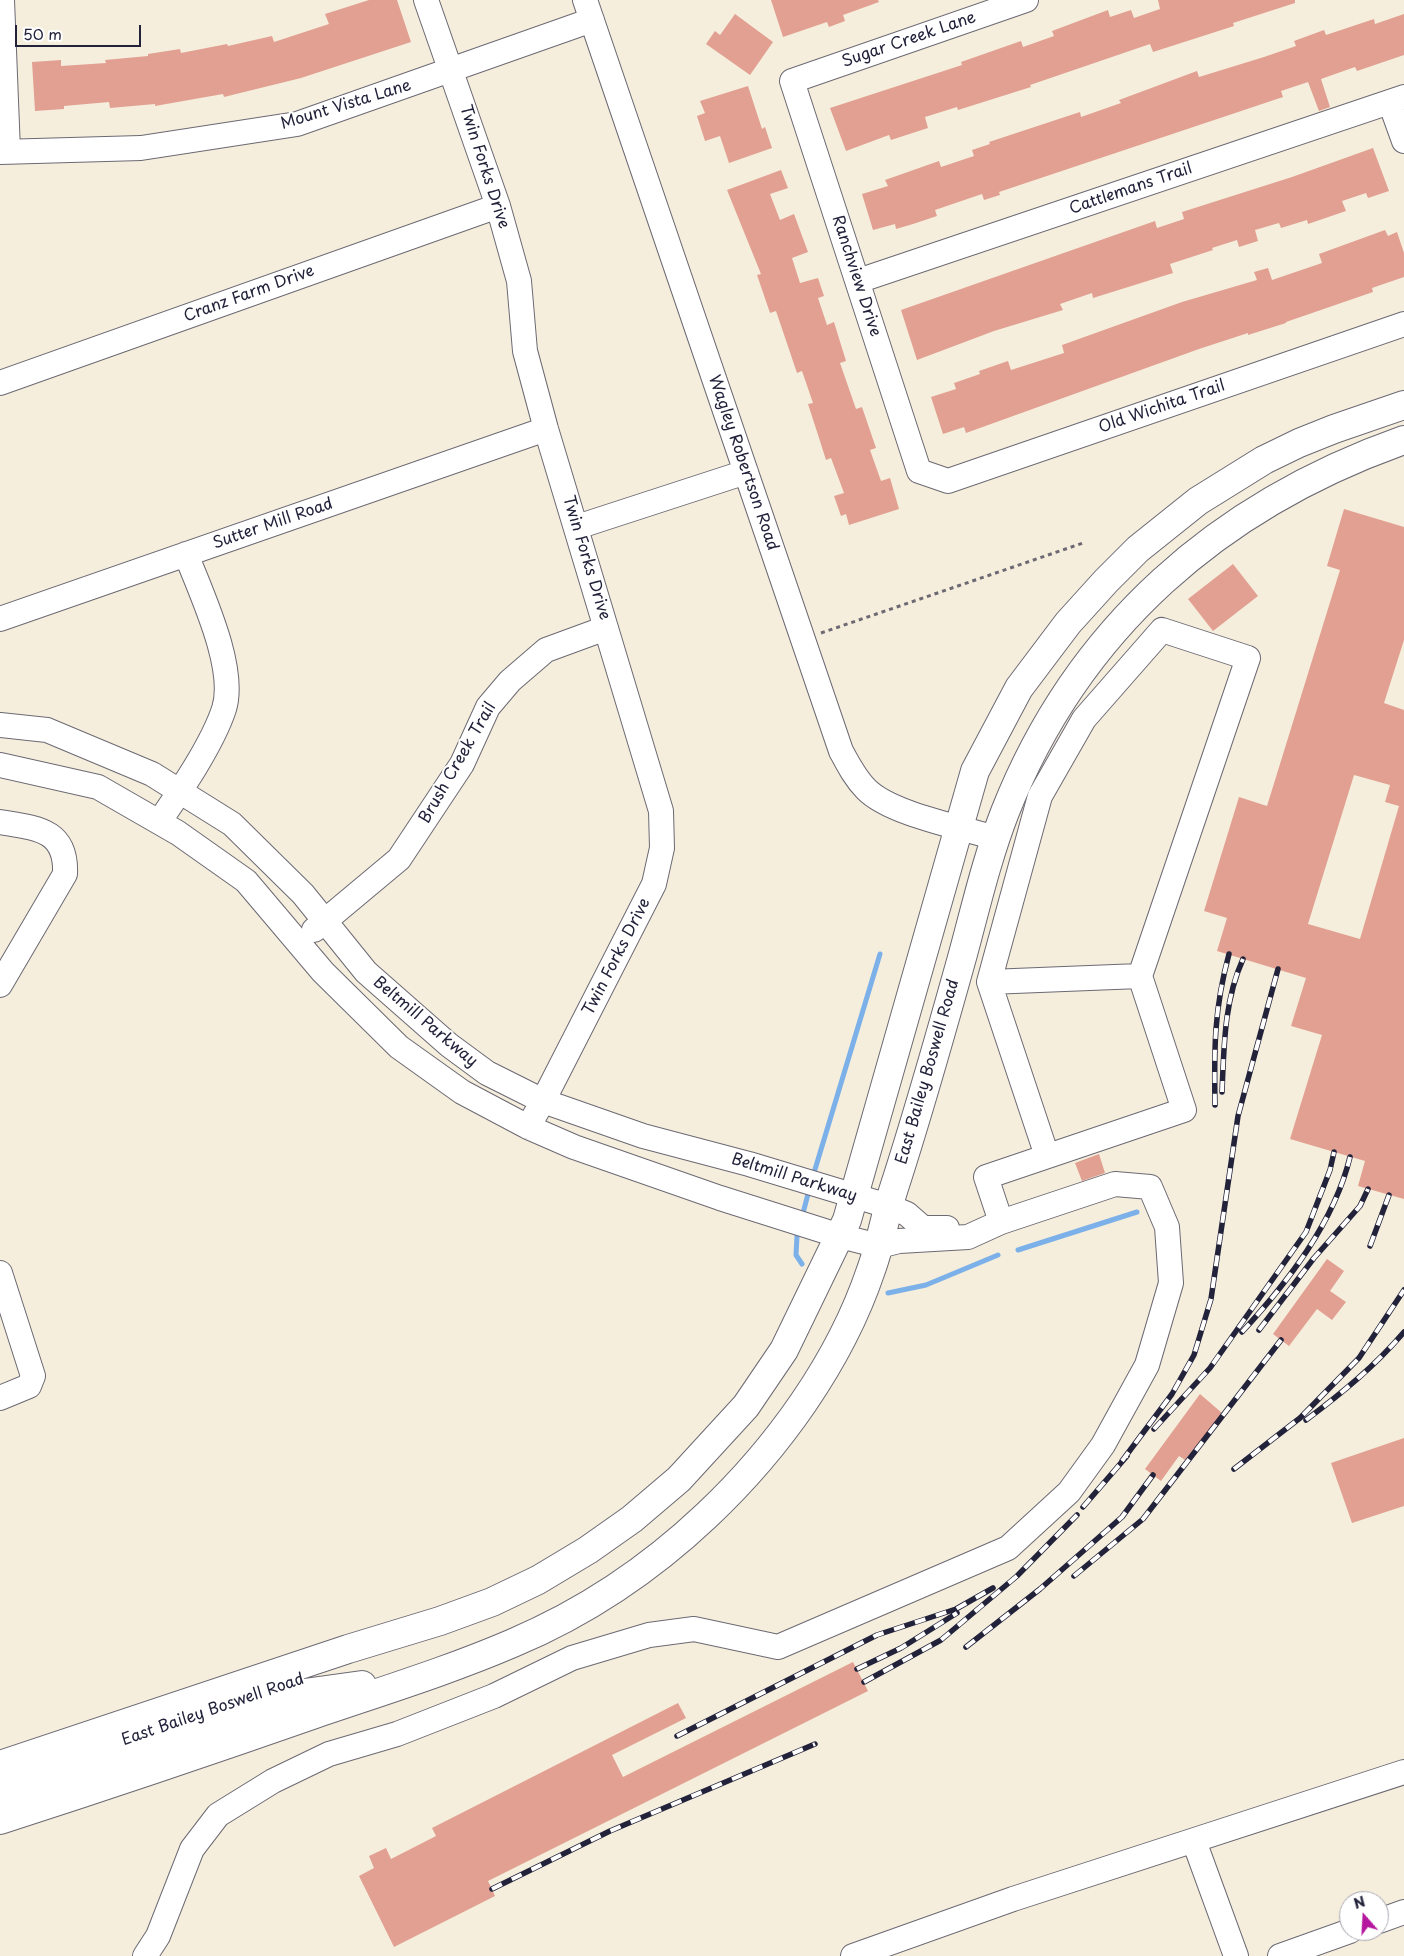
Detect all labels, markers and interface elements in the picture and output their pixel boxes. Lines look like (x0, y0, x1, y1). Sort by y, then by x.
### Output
street label: Sugar Creek Lane (840, 8, 978, 72)
scale bar (18, 15, 144, 47)
text: 50 m (23, 22, 62, 45)
street label: Mount Vista Lane (278, 76, 414, 134)
street label: Twin Forks Drive (455, 103, 513, 231)
street label: Cattlemans Trail (1067, 159, 1195, 219)
street label: Ranchview Drive (827, 213, 885, 339)
street label: Cranz Farm Drive (181, 261, 317, 327)
street label: Wagley Robertson Road (704, 373, 782, 553)
street label: Old Wichita Trail (1096, 376, 1228, 438)
street label: Sutter Mill Road (210, 494, 336, 554)
street label: Twin Forks Drive (558, 494, 614, 622)
street label: Brush Creek Trail (415, 699, 501, 827)
street label: Twin Forks Drive (579, 895, 655, 1019)
street label: Beltmill Parkway (369, 973, 481, 1071)
street label: East Bailey Boswell Road (892, 977, 964, 1167)
street label: Beltmill Parkway (729, 1150, 859, 1206)
street label: East Bailey Boswell Road (119, 1670, 307, 1750)
north arrow (1339, 1891, 1389, 1941)
text: N (1351, 1891, 1368, 1914)

